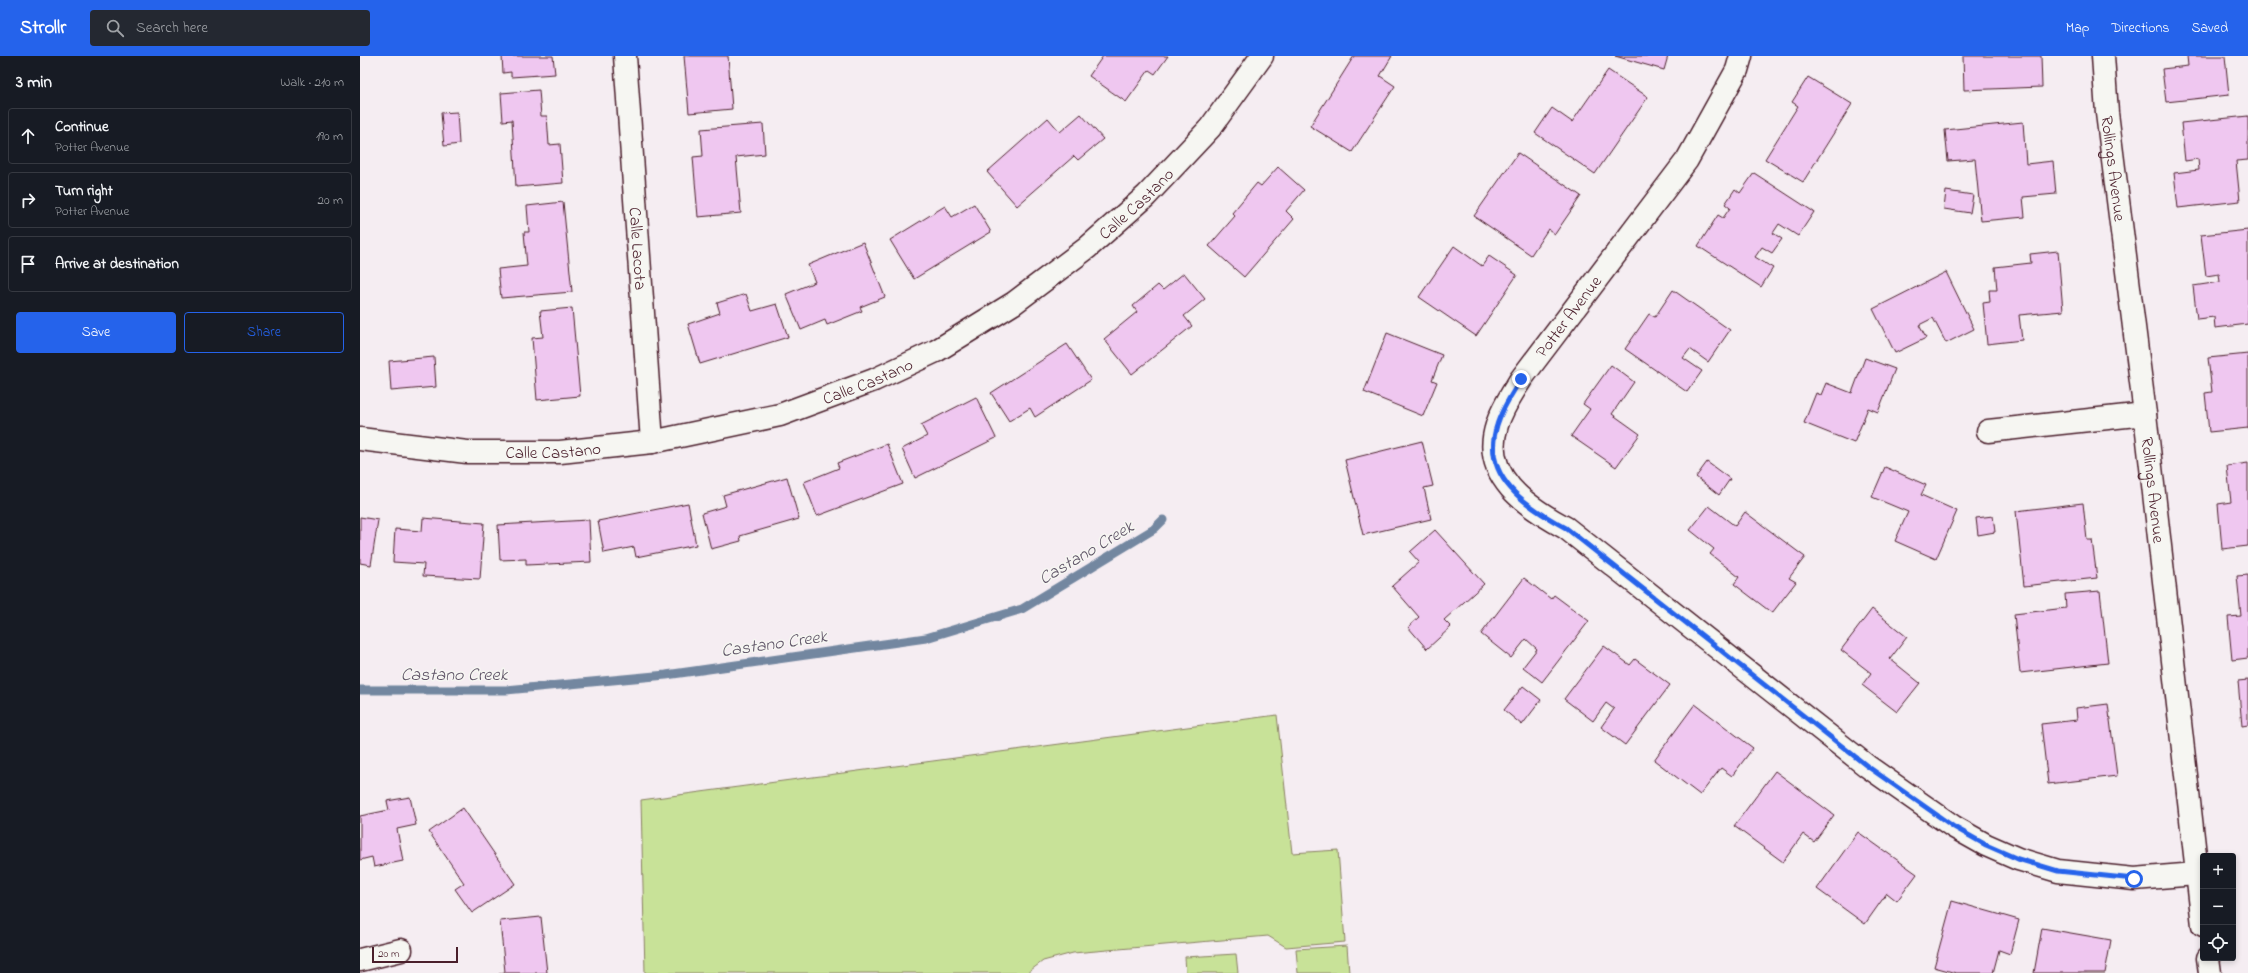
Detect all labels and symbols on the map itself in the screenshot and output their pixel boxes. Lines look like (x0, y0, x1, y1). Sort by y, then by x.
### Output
street label: Rollings Avenue (2093, 114, 2132, 223)
street label: Calle Castano (1094, 163, 1180, 246)
street label: Calle Lacota (622, 206, 652, 291)
street label: Potter Avenue (1530, 270, 1609, 363)
street label: Calle Castano (819, 352, 917, 412)
route end (1512, 370, 1530, 388)
street label: Rollings Avenue (2134, 436, 2171, 545)
street label: Calle Castano (505, 437, 602, 466)
water label: Castano Creek (1035, 515, 1140, 592)
water label: Castano Creek (720, 625, 830, 665)
water label: Castano Creek (401, 663, 508, 689)
route start (2125, 870, 2143, 888)
scale bar (372, 945, 458, 964)

